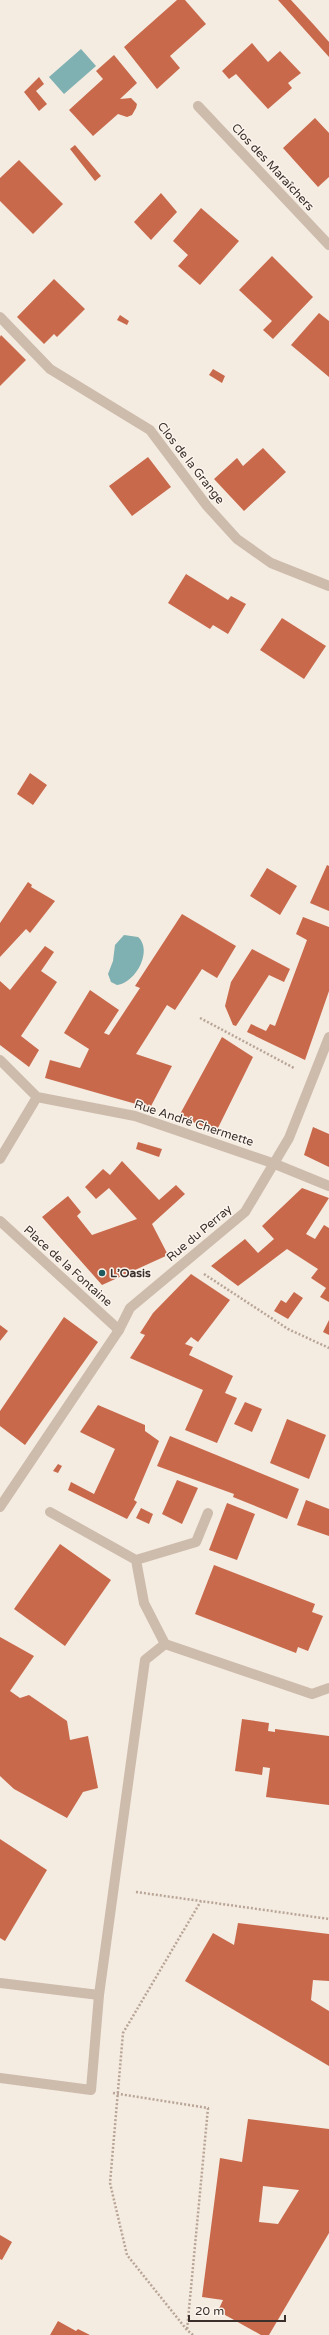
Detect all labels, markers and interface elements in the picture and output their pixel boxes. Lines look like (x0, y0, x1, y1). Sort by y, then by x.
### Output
street label: Clos des Maraîchers (229, 120, 317, 214)
street label: Clos de la Grange (155, 419, 227, 507)
street label: Rue André Chermette (133, 1097, 256, 1149)
street label: Rue du Perray (164, 1201, 235, 1264)
street label: Place de la Fontaine (21, 1223, 115, 1309)
place label: L’Oasis (110, 1266, 151, 1280)
marker: L’Oasis (97, 1268, 107, 1278)
scale bar (189, 2297, 285, 2323)
text: 20 m (195, 2304, 224, 2318)

